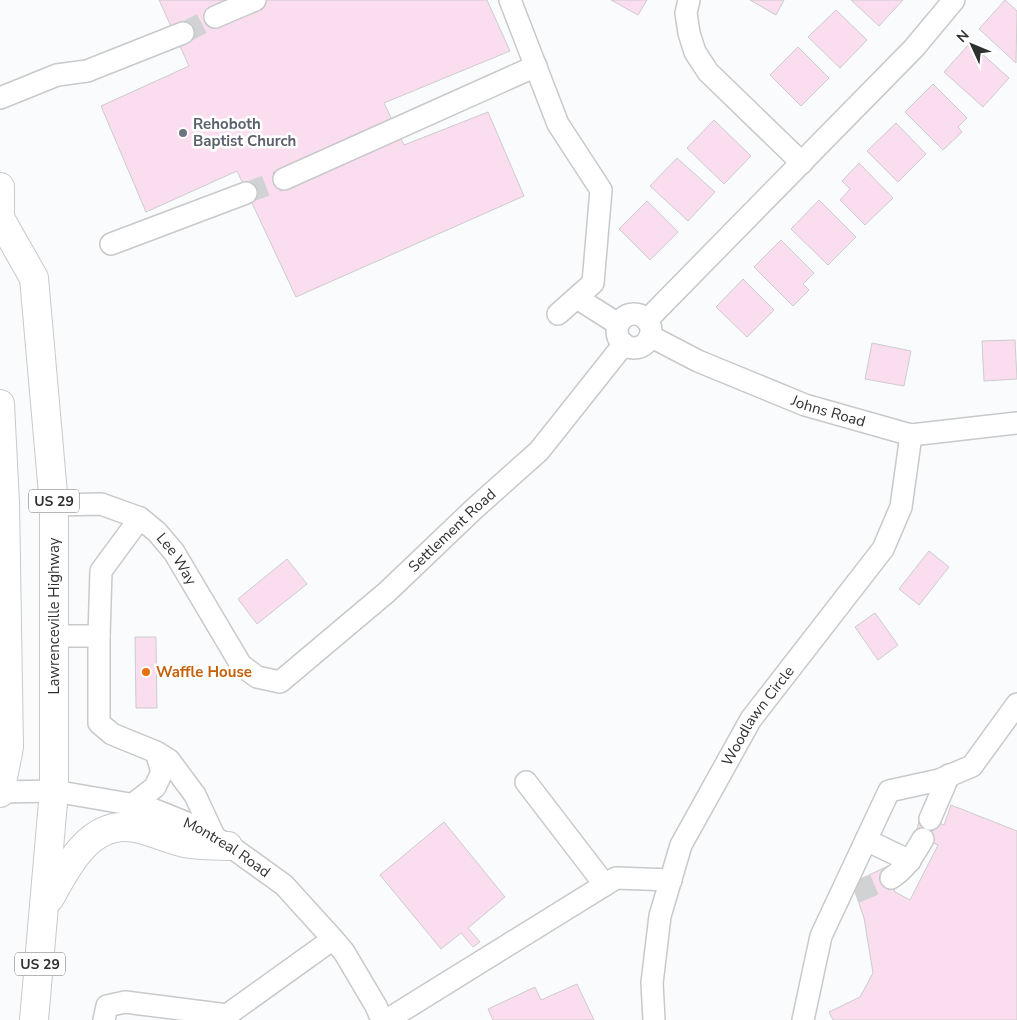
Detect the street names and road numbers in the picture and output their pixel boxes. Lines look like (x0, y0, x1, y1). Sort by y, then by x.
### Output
street label: Johns Road (787, 390, 868, 432)
street label: Settlement Road (404, 484, 500, 577)
road number: US 29 (29, 490, 79, 512)
street label: Lee Way (152, 529, 202, 589)
street label: Lawrenceville Highway (44, 537, 64, 695)
street label: Woodlawn Circle (717, 662, 799, 769)
street label: Montreal Road (180, 813, 274, 882)
road number: US 29 (15, 952, 65, 976)

